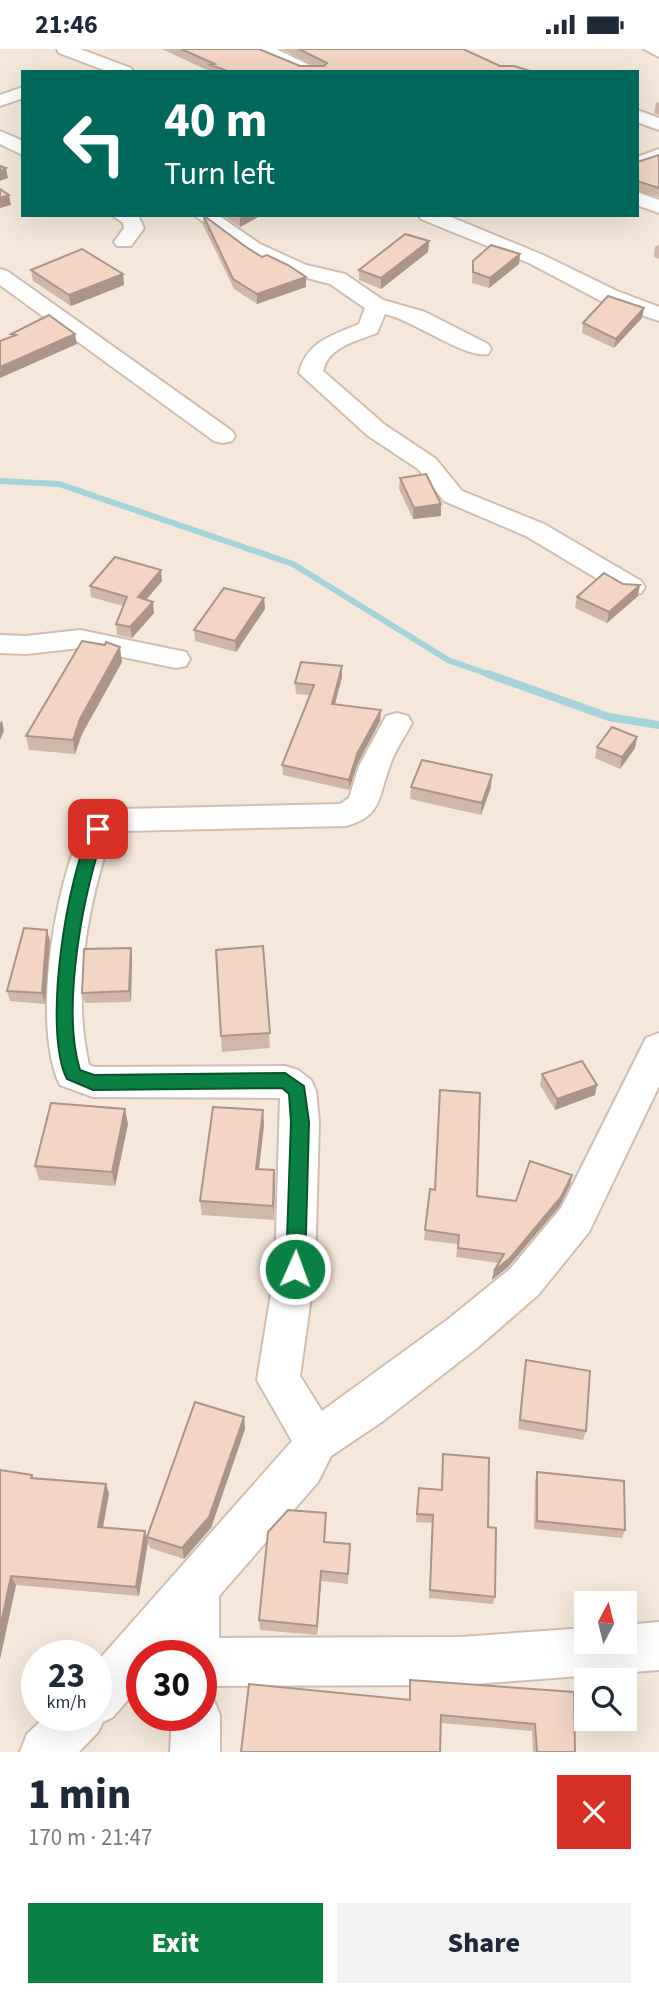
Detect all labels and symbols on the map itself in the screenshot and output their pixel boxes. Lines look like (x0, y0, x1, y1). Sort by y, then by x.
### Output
pin (68, 799, 128, 859)
position arrow (258, 1232, 332, 1306)
north arrow (574, 1591, 637, 1654)
speed limit sign: 30 (126, 1640, 217, 1731)

